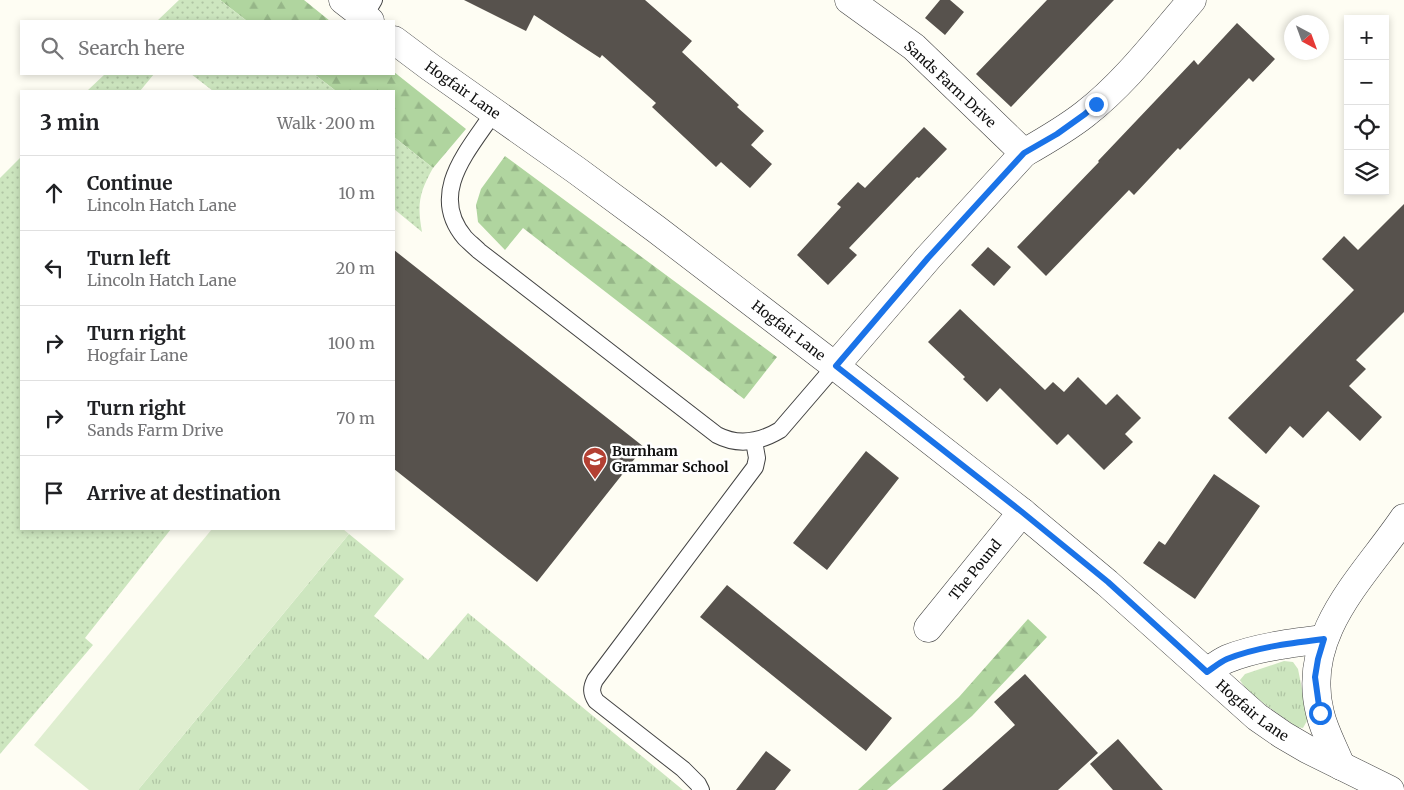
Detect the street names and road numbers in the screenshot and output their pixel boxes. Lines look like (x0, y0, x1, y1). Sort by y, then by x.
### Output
street label: Sands Farm Drive (900, 37, 1000, 131)
street label: Hogfair Lane (421, 57, 504, 123)
street label: Hogfair Lane (748, 296, 829, 364)
street label: The Pound (945, 535, 1006, 604)
street label: Hogfair Lane (1212, 676, 1292, 745)

